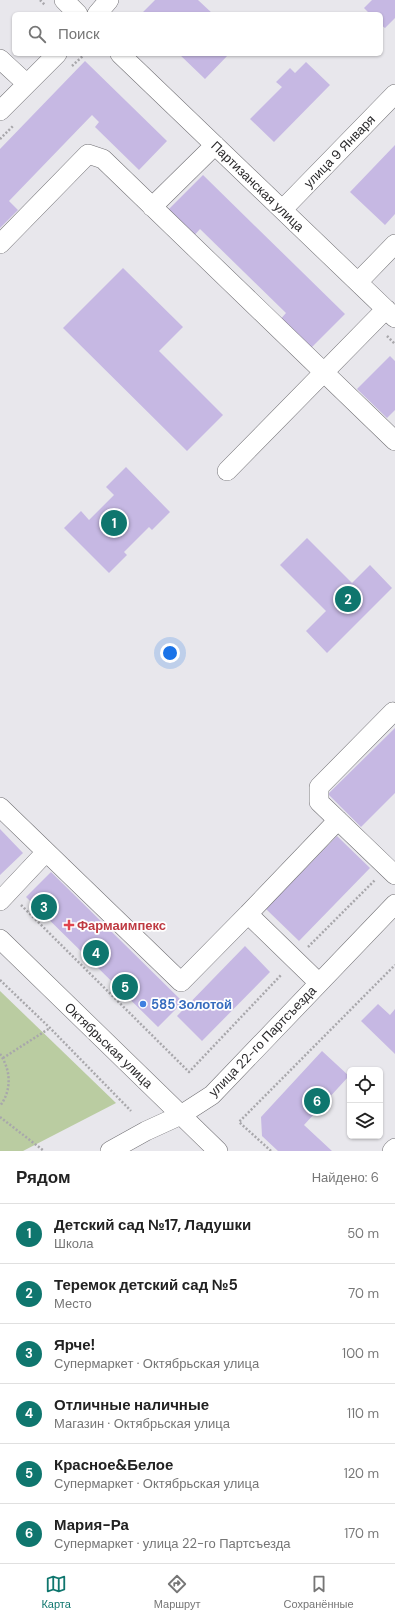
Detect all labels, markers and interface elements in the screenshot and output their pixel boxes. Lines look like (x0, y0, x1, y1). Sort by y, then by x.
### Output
search box (12, 12, 383, 56)
icon: search (26, 23, 48, 45)
text: Поиск (58, 24, 100, 44)
street label: улица 9 Января (300, 111, 379, 192)
street label: Партизанская улица (207, 138, 308, 236)
pin: 1 (101, 508, 127, 538)
pin: 2 (335, 584, 361, 614)
your location (160, 643, 180, 663)
pin: 3 (31, 892, 57, 922)
place label: Фармаимпекс (77, 917, 166, 934)
marker: Фармаимпекс (64, 920, 74, 930)
pin: 4 (83, 938, 109, 968)
pin: 5 (112, 972, 138, 1002)
street label: улица 22-го Партсъезда (205, 982, 320, 1100)
place label: 585 Золотой (151, 996, 232, 1013)
street label: Октябрьская улица (61, 999, 157, 1092)
marker: 585 Золотой (138, 999, 148, 1009)
map controls (347, 1067, 383, 1139)
button: locate (347, 1067, 383, 1103)
pin: 6 (304, 1086, 330, 1116)
button: layers (347, 1103, 383, 1139)
text: Рядом (16, 1166, 71, 1188)
text: Найдено: 6 (312, 1169, 379, 1186)
text: Детский сад №17, Ладушки (54, 1215, 251, 1235)
text: 1 (27, 1225, 31, 1242)
text: 50 m (347, 1225, 379, 1242)
text: Школа (54, 1235, 94, 1252)
text: Теремок детский сад №5 (54, 1275, 238, 1295)
text: 2 (25, 1285, 33, 1302)
text: 70 m (348, 1285, 379, 1302)
text: Место (54, 1295, 92, 1312)
text: Ярче! (54, 1335, 95, 1355)
text: 3 (25, 1345, 33, 1362)
text: 100 m (342, 1345, 379, 1362)
text: Супермаркет · Октябрьская улица (54, 1355, 259, 1372)
text: Отличные наличные (54, 1395, 209, 1415)
text: 4 (25, 1405, 33, 1422)
text: 110 m (347, 1405, 379, 1422)
text: Магазин · Октябрьская улица (54, 1415, 230, 1432)
text: Красное&Белое (54, 1455, 173, 1475)
text: 5 (25, 1465, 33, 1482)
text: 120 m (344, 1465, 379, 1482)
text: Супермаркет · Октябрьская улица (54, 1475, 259, 1492)
text: Мария-Ра (54, 1515, 129, 1535)
text: 6 (25, 1525, 33, 1542)
text: 170 m (344, 1525, 379, 1542)
text: Супермаркет · улица 22-го Партсъезда (54, 1535, 291, 1552)
tab: Карта (41, 1573, 71, 1611)
tab: Маршрут (154, 1573, 201, 1611)
tab: Сохранённые (284, 1573, 354, 1611)

